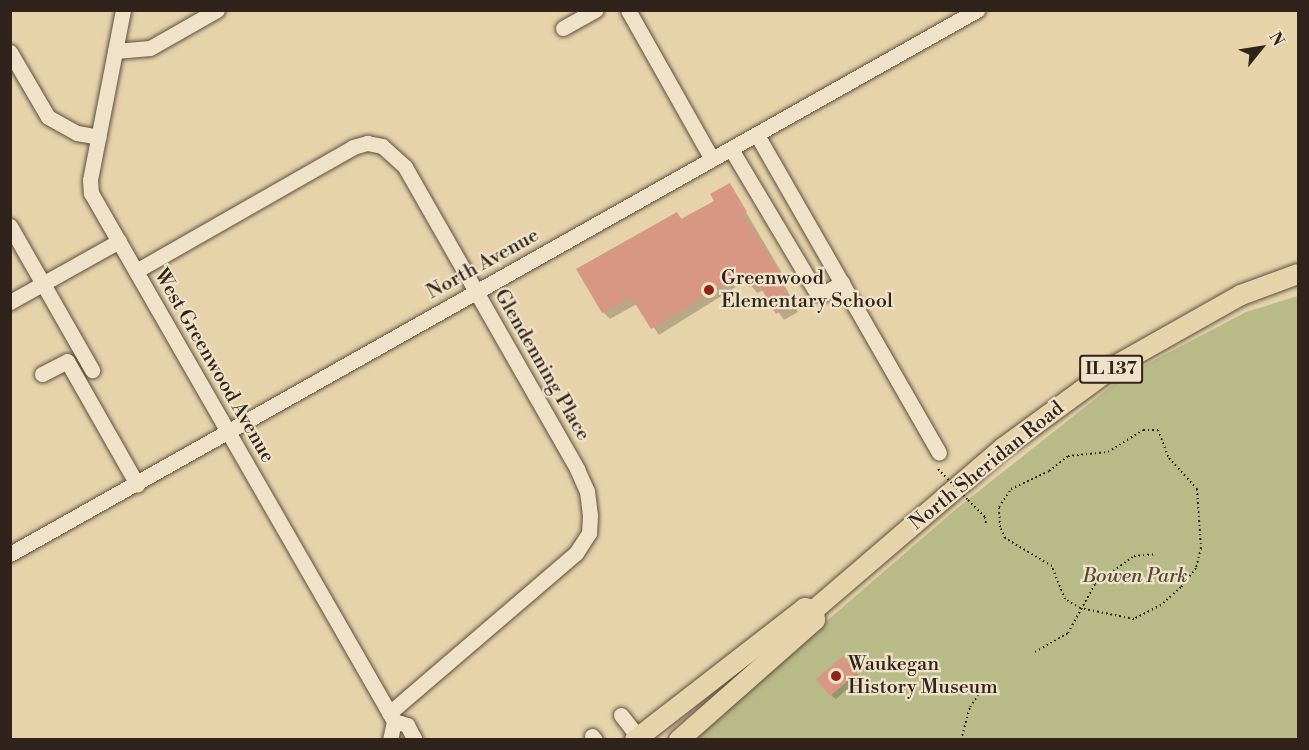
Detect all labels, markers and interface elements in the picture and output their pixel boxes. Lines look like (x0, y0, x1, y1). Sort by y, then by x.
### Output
north arrow (1231, 18, 1291, 78)
text: N (1265, 29, 1288, 49)
street label: North Avenue (423, 223, 543, 305)
street label: West Greenwood Avenue (149, 265, 279, 467)
place label: Greenwood Elementary School (721, 266, 893, 313)
marker: Greenwood Elementary School (702, 283, 716, 297)
street label: Glendenning Place (489, 285, 595, 445)
road number: IL 137 (1078, 354, 1144, 384)
street label: North Sheridan Road (905, 396, 1069, 536)
park label: Bowen Park (1083, 564, 1187, 588)
place label: Waukegan History Museum (848, 652, 998, 699)
marker: Waukegan History Museum (829, 669, 843, 683)

